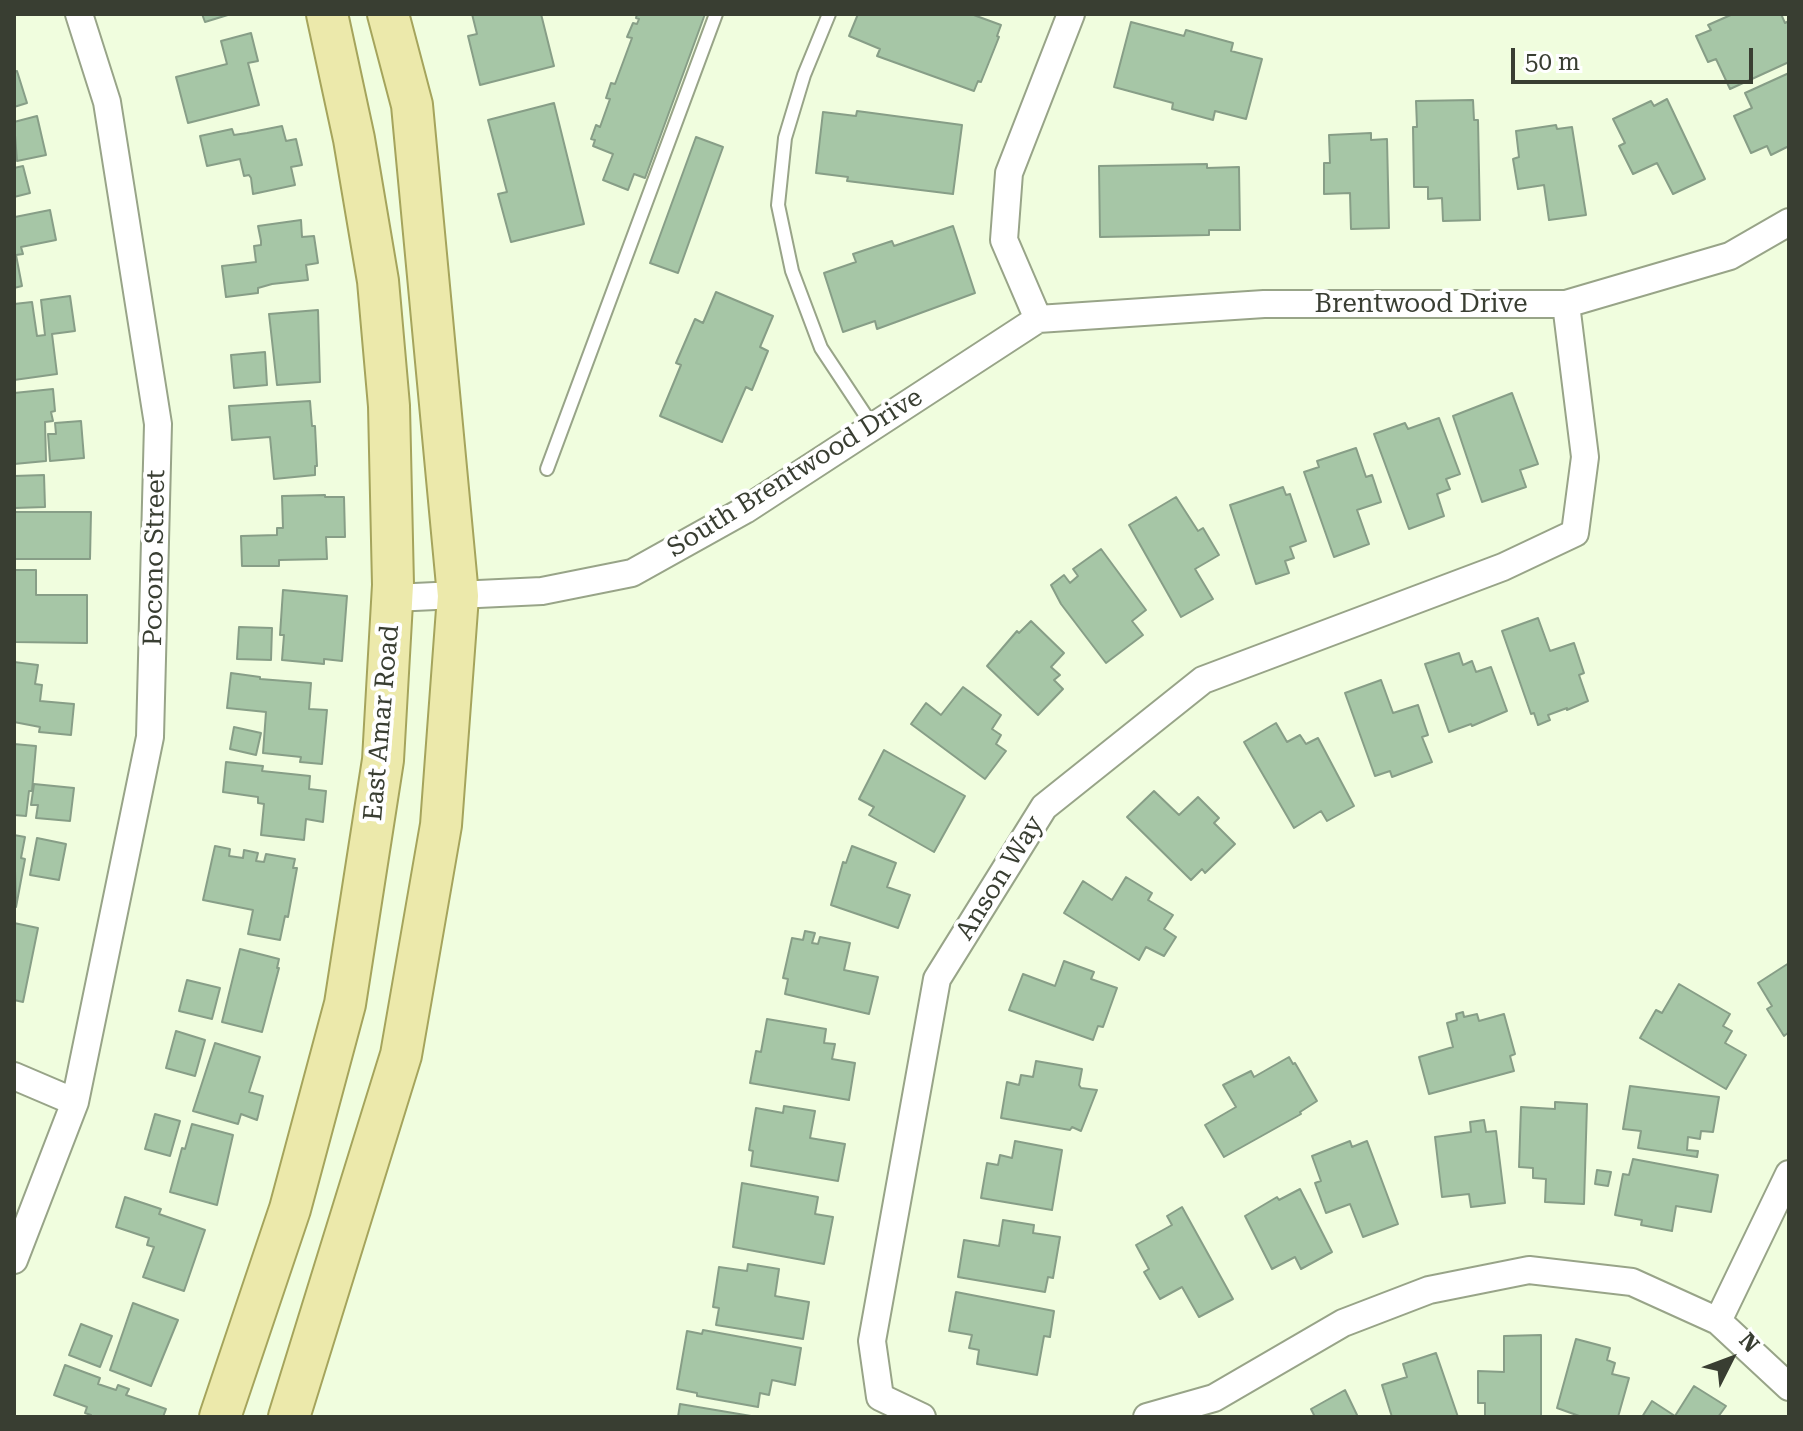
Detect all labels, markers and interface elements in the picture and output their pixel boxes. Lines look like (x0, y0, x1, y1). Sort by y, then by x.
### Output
scale bar (1515, 32, 1757, 82)
text: 50 m (1525, 48, 1580, 76)
street label: Brentwood Drive (1315, 288, 1527, 320)
street label: South Brentwood Drive (662, 382, 928, 564)
street label: Pocono Street (138, 469, 172, 647)
street label: East Amar Road (358, 624, 406, 822)
street label: Anson Way (950, 810, 1050, 946)
north arrow (1691, 1319, 1771, 1399)
text: N (1734, 1328, 1764, 1357)

